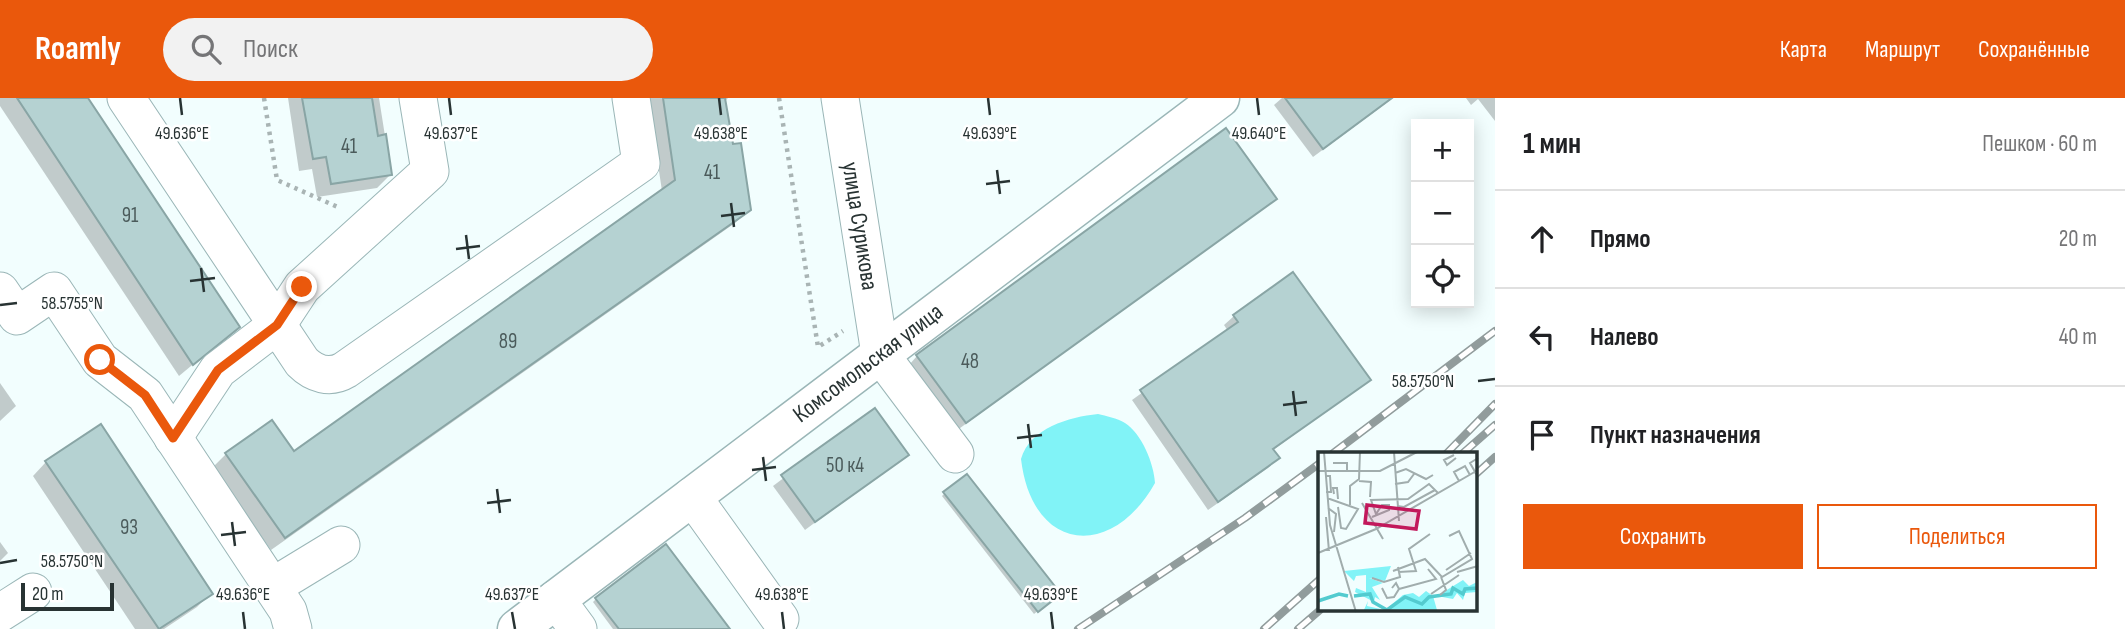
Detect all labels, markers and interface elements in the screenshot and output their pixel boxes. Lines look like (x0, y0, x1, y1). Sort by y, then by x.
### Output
search box (163, 18, 653, 81)
text: Roamly (35, 29, 121, 69)
icon: search (187, 30, 225, 68)
text: Поиск (243, 34, 298, 65)
text: Карта (1780, 35, 1827, 64)
text: Маршрут (1865, 35, 1940, 64)
text: Сохранённые (1978, 35, 2090, 64)
map controls (1411, 119, 1474, 308)
button: + (1411, 119, 1474, 182)
text: 49.636°E (155, 123, 209, 144)
text: 49.637°E (424, 123, 478, 144)
text: 49.638°E (694, 123, 748, 144)
text: 49.639°E (963, 123, 1017, 144)
text: 49.640°E (1232, 123, 1286, 144)
text: 1 мин (1523, 126, 1581, 162)
text: Пешком · 60 m (1982, 130, 2097, 158)
house number: 41 (341, 134, 358, 159)
house number: 41 (704, 160, 721, 185)
street label: улица Сурикова (836, 160, 884, 292)
button: − (1411, 182, 1474, 245)
house number: 91 (122, 203, 139, 228)
icon: ahead (1523, 220, 1561, 258)
text: Прямо (1590, 224, 1651, 255)
text: 20 m (2059, 225, 2097, 253)
button: locate (1411, 245, 1474, 308)
route end (286, 271, 317, 302)
text: 58.5755°N (41, 293, 103, 314)
street label: Комсомольская улица (787, 297, 949, 429)
icon: left (1523, 318, 1561, 356)
text: Налево (1590, 322, 1659, 353)
text: 40 m (2059, 323, 2097, 351)
house number: 89 (499, 329, 517, 354)
route start (84, 344, 115, 375)
house number: 48 (961, 349, 979, 374)
text: 58.5750°N (1392, 371, 1454, 392)
icon: arrive (1523, 416, 1561, 454)
text: Пункт назначения (1590, 420, 1761, 451)
inset map (1318, 452, 1478, 612)
house number: 50 к4 (826, 453, 864, 478)
button: Сохранить (1523, 504, 1803, 569)
button: Поделиться (1817, 504, 2097, 569)
house number: 93 (120, 515, 138, 540)
text: 58.5750°N (41, 551, 103, 572)
scale bar (21, 580, 114, 612)
text: 20 m (32, 583, 64, 606)
text: 49.636°E (216, 584, 270, 605)
text: 49.637°E (485, 584, 539, 605)
text: 49.638°E (755, 584, 809, 605)
text: 49.639°E (1024, 584, 1078, 605)

